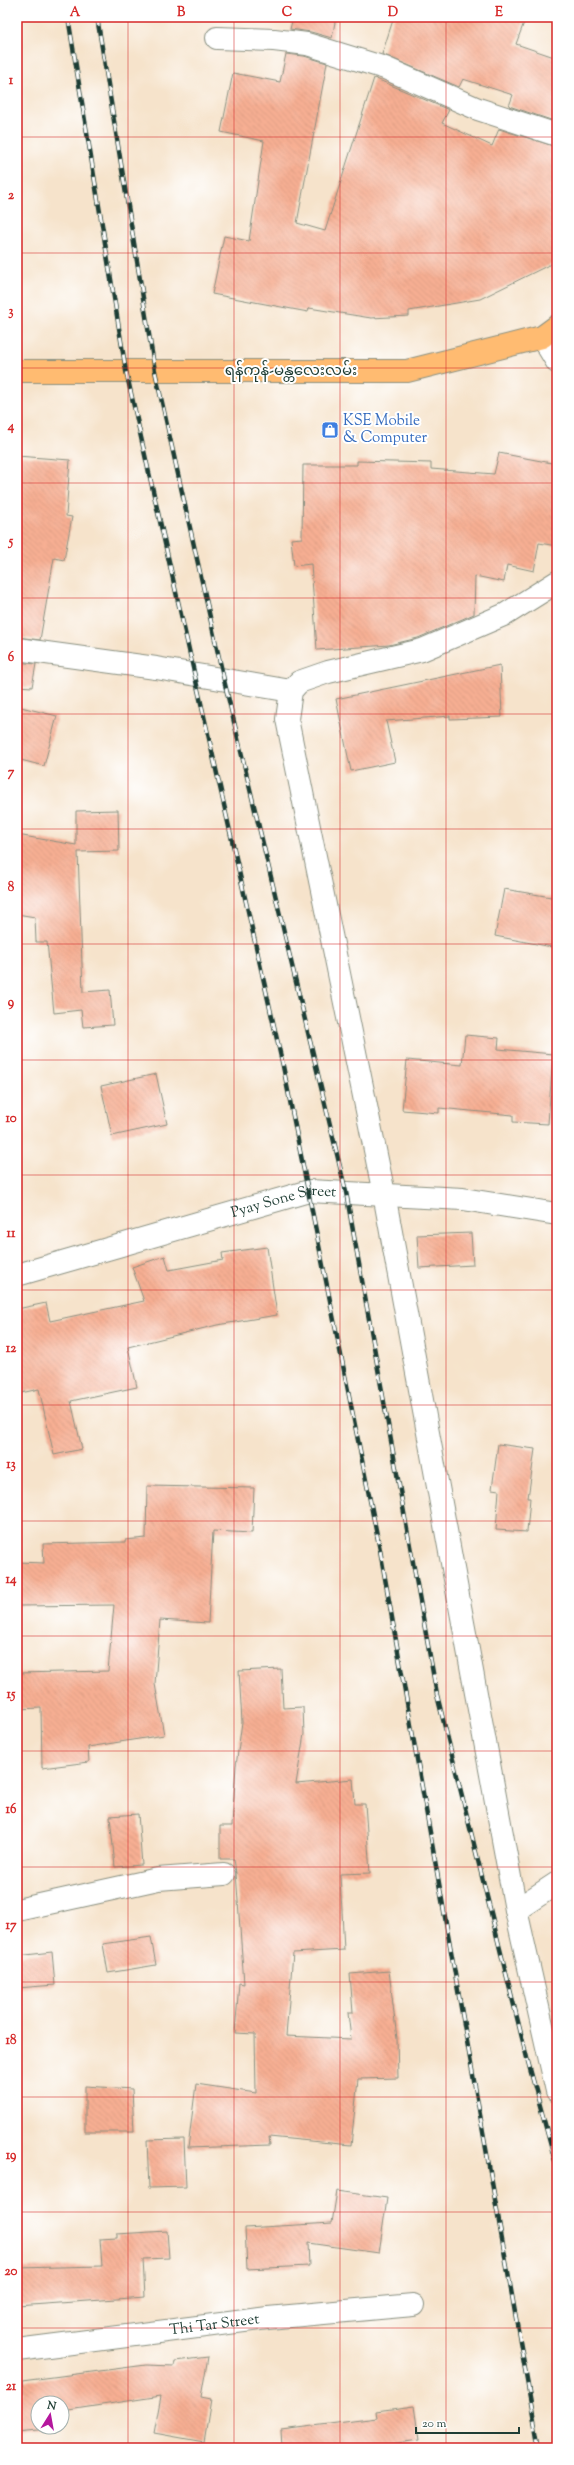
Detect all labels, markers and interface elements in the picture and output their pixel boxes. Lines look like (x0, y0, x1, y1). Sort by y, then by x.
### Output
text: A (70, 4, 81, 22)
text: B (177, 4, 186, 22)
text: C (282, 4, 292, 22)
text: D (388, 4, 398, 22)
text: E (495, 4, 503, 22)
text: 1 (9, 72, 14, 90)
text: 2 (8, 187, 15, 205)
text: 3 (8, 303, 14, 321)
street label: ရန်ကုန်-မန္တလေးလမ်း (225, 360, 357, 382)
place label: KSE Mobile & Computer (343, 411, 428, 449)
text: 4 (7, 418, 15, 436)
shop icon: KSE Mobile & Computer (320, 420, 340, 440)
text: 5 (8, 533, 14, 551)
text: 6 (8, 649, 15, 667)
text: 7 (8, 764, 15, 782)
text: 8 (8, 879, 15, 897)
text: 9 (8, 994, 15, 1012)
text: 10 (5, 1110, 17, 1128)
street label: Pyay Sone Street (228, 1180, 337, 1223)
text: 11 (7, 1225, 16, 1243)
text: 12 (6, 1340, 17, 1358)
text: 13 (6, 1456, 16, 1474)
text: 14 (6, 1571, 17, 1589)
text: 15 (7, 1686, 16, 1704)
text: 16 (6, 1801, 17, 1819)
text: 17 (6, 1917, 17, 1935)
text: 18 (6, 2032, 17, 2050)
text: 19 (6, 2147, 17, 2165)
text: 20 (5, 2263, 18, 2281)
street label: Thi Tar Street (168, 2309, 261, 2341)
text: 21 (6, 2378, 17, 2396)
north arrow (30, 2395, 70, 2435)
text: N (45, 2397, 58, 2415)
scale bar (416, 2409, 519, 2435)
text: 20 m (422, 2415, 447, 2433)

